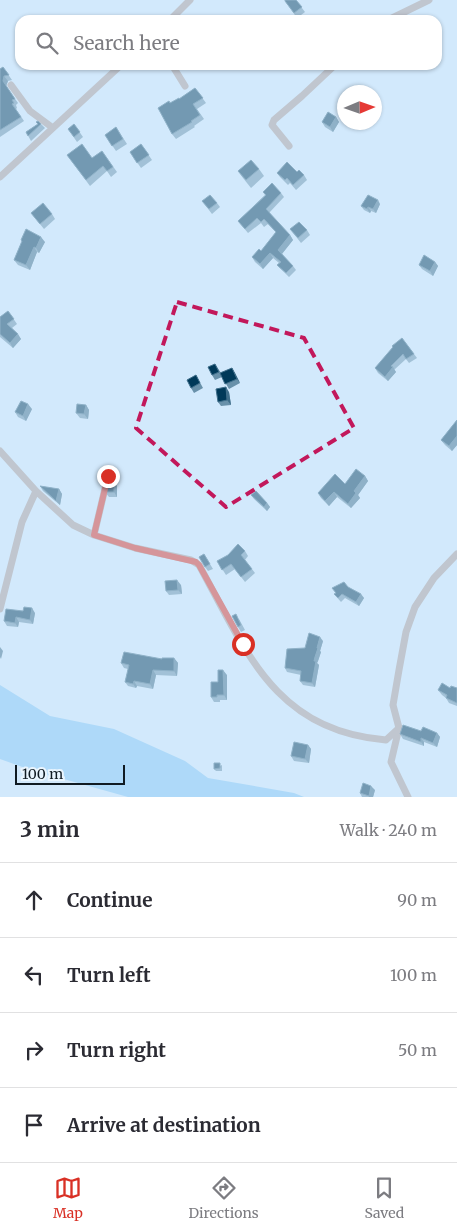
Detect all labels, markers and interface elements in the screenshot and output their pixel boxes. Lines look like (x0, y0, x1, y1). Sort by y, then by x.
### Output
search box (15, 15, 442, 70)
icon: search (33, 29, 61, 57)
text: Search here (73, 31, 180, 55)
north arrow (337, 85, 382, 130)
route end (97, 465, 120, 488)
route start (232, 633, 255, 656)
scale bar (15, 762, 125, 785)
text: 100 m (22, 765, 63, 783)
text: 3 min (20, 816, 79, 843)
text: Walk · 240 m (340, 820, 437, 840)
icon: ahead (20, 886, 48, 914)
text: Continue (67, 888, 153, 912)
text: 90 m (397, 890, 437, 910)
icon: left (20, 961, 48, 989)
text: Turn left (67, 963, 151, 987)
text: 100 m (390, 965, 437, 985)
icon: right (20, 1036, 48, 1064)
text: Turn right (67, 1038, 166, 1062)
text: 50 m (398, 1040, 437, 1060)
icon: arrive (20, 1111, 48, 1139)
text: Arrive at destination (67, 1113, 261, 1137)
tab: Map (53, 1174, 83, 1222)
tab: Directions (189, 1174, 259, 1222)
tab: Saved (364, 1174, 404, 1222)

